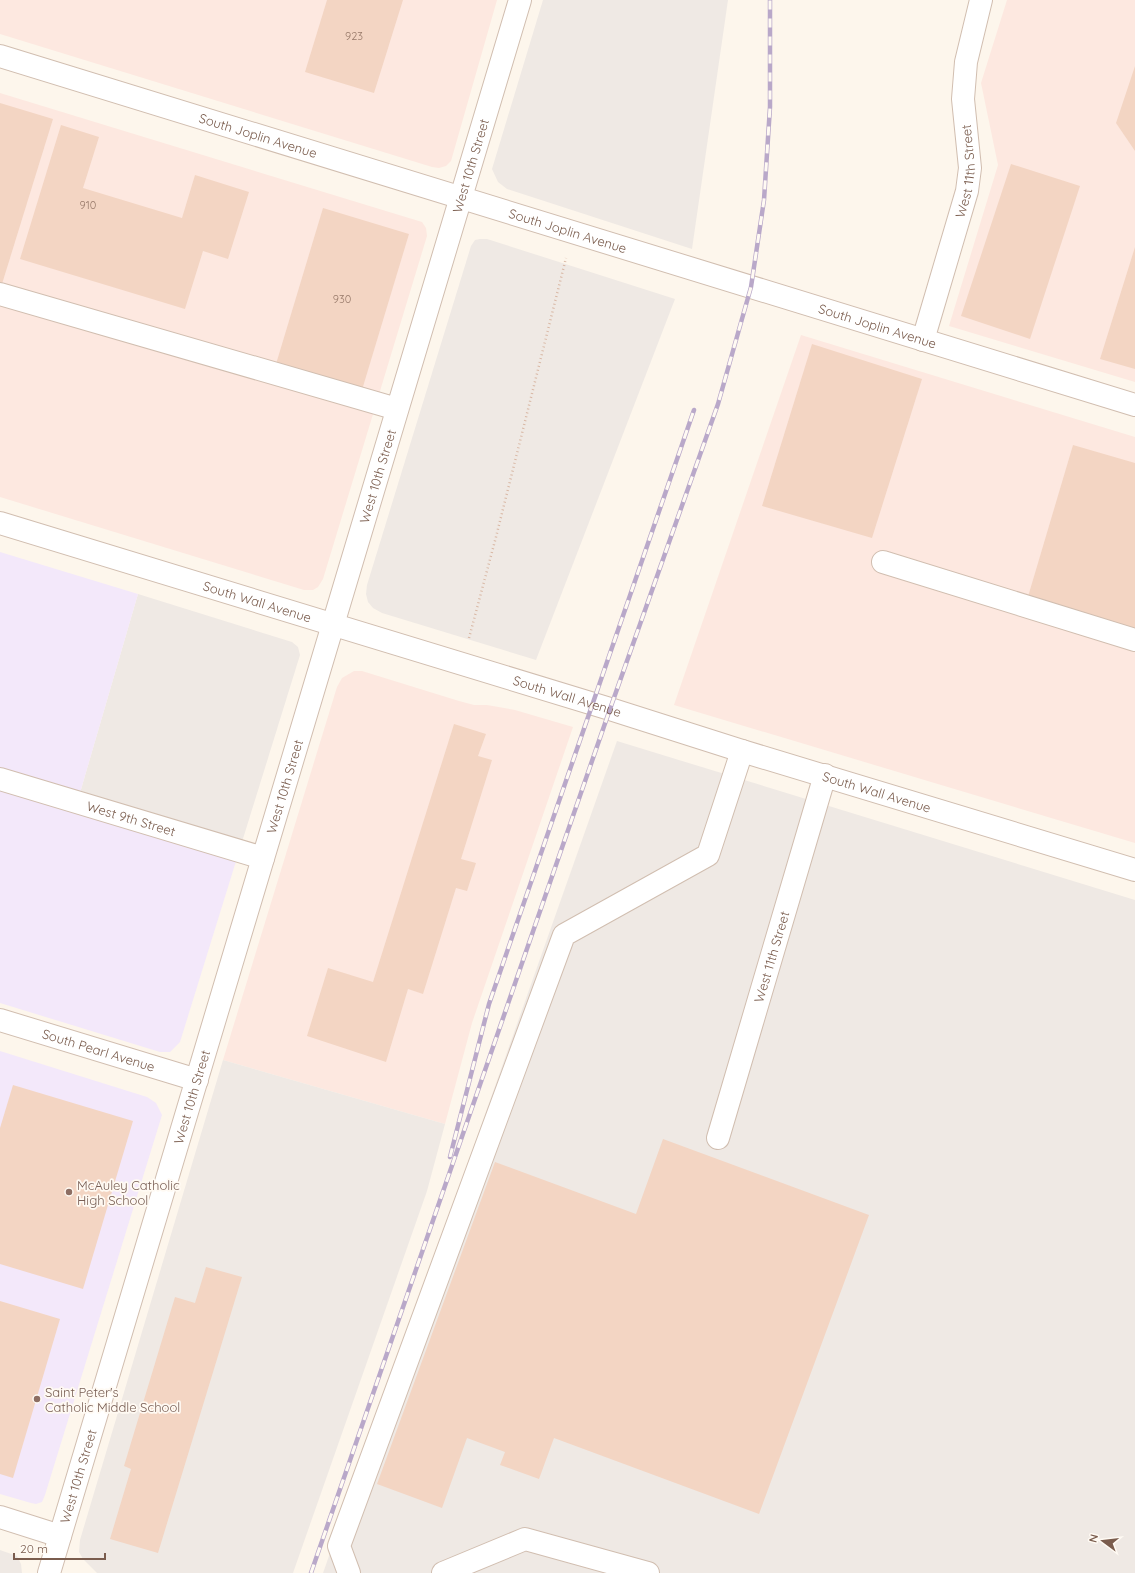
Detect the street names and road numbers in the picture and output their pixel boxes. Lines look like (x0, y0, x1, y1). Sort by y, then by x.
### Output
street label: South Joplin Avenue (197, 110, 319, 161)
street label: West 10th Street (449, 117, 492, 215)
street label: West 11th Street (952, 124, 978, 220)
street label: South Joplin Avenue (507, 205, 629, 256)
street label: South Joplin Avenue (817, 300, 938, 351)
street label: West 10th Street (356, 427, 399, 525)
street label: South Wall Avenue (201, 577, 313, 625)
street label: South Wall Avenue (511, 672, 623, 720)
street label: West 10th Street (263, 738, 306, 835)
street label: South Wall Avenue (821, 768, 933, 816)
street label: West 9th Street (85, 798, 178, 839)
street label: West 11th Street (750, 909, 792, 1004)
street label: South Pearl Avenue (40, 1025, 157, 1075)
street label: West 10th Street (170, 1048, 213, 1146)
street label: West 10th Street (56, 1427, 100, 1525)

